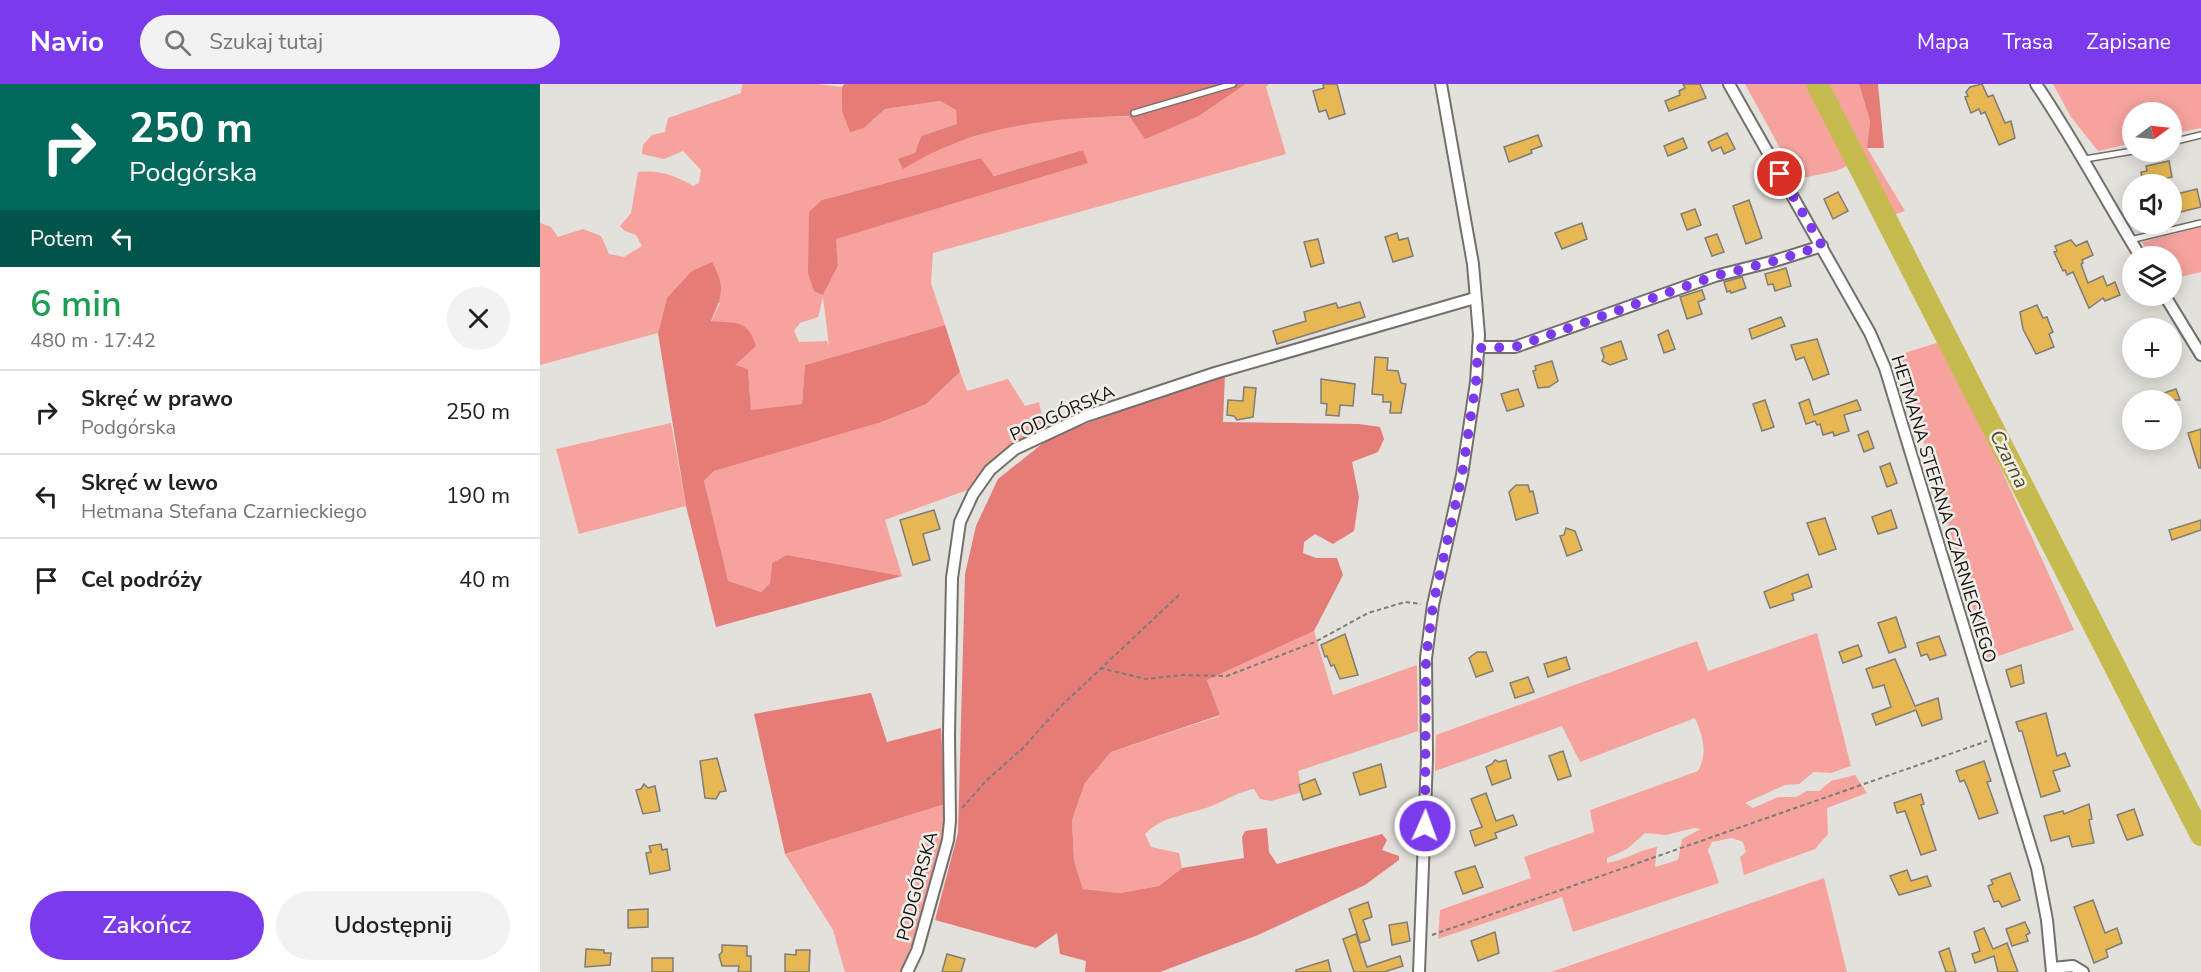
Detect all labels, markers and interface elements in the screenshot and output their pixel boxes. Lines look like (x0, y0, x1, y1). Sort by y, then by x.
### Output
search box (140, 15, 560, 69)
text: Navio (30, 23, 104, 61)
icon: search (161, 26, 194, 59)
text: Szukaj tutaj (209, 27, 323, 57)
text: Mapa (1917, 28, 1969, 56)
text: Trasa (2002, 28, 2053, 56)
text: Zapisane (2086, 28, 2171, 56)
text: 250 m (129, 100, 253, 157)
north arrow (2122, 102, 2182, 162)
map controls (2122, 102, 2182, 450)
icon: right (30, 108, 108, 186)
pin (1754, 148, 1805, 199)
text: Podgórska (129, 154, 257, 191)
icon: arrive (1763, 157, 1796, 190)
button: sound (2122, 174, 2182, 234)
icon: left (106, 222, 139, 255)
text: Potem (30, 224, 94, 254)
button: layers (2122, 246, 2182, 306)
text: 6 min (30, 280, 122, 329)
button: close (447, 287, 510, 350)
button: + (2122, 318, 2182, 378)
text: 480 m · 17:42 (30, 327, 156, 354)
street label: HETMANA STEFANA CZARNIECKIEGO (1886, 352, 2002, 666)
street label: PODGÓRSKA (1006, 379, 1118, 447)
text: Skręć w prawo (81, 384, 233, 414)
button: − (2122, 390, 2182, 450)
icon: right (30, 396, 63, 429)
text: 250 m (446, 397, 510, 427)
text: Podgórska (81, 414, 176, 441)
water label: Czarna (1983, 425, 2035, 493)
text: Skręć w lewo (81, 468, 218, 498)
icon: left (30, 480, 63, 513)
text: 190 m (446, 481, 510, 511)
text: Hetmana Stefana Czarnieckiego (81, 498, 367, 525)
icon: arrive (30, 564, 63, 597)
text: Cel podróży (81, 565, 202, 595)
text: 40 m (459, 565, 510, 595)
position arrow (1393, 794, 1457, 858)
street label: PODGÓRSKA (891, 829, 943, 943)
button: Zakończ (30, 891, 264, 960)
button: Udostępnij (276, 891, 510, 960)

